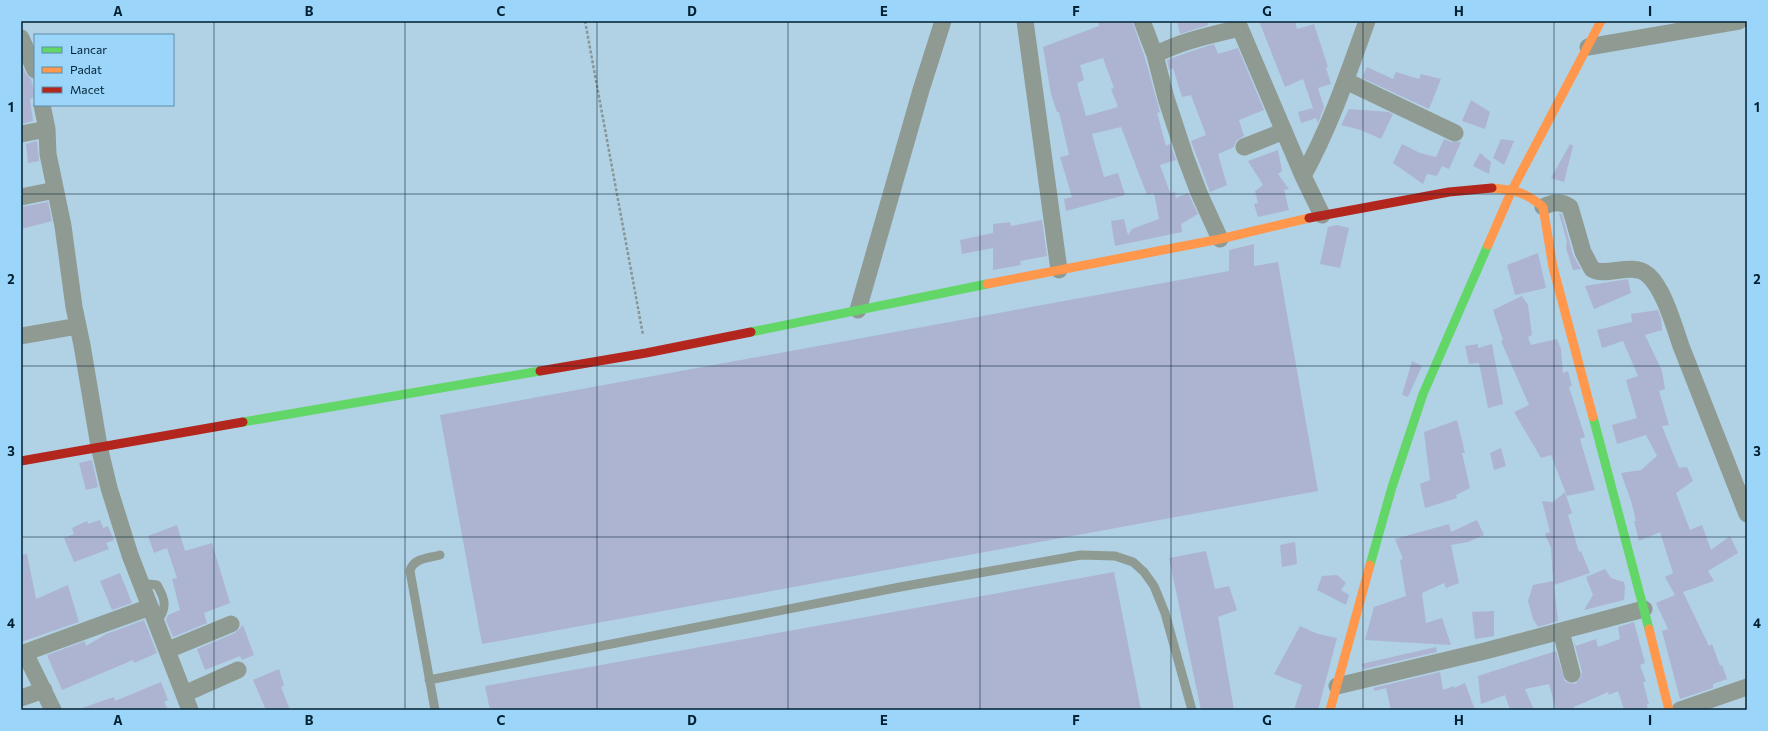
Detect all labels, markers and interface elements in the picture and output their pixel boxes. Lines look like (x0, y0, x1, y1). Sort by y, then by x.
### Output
text: A (113, 3, 123, 19)
text: B (305, 3, 314, 19)
text: C (497, 3, 506, 19)
text: D (687, 3, 697, 19)
text: E (880, 3, 888, 19)
text: F (1072, 3, 1080, 19)
text: G (1262, 3, 1272, 19)
text: H (1454, 3, 1464, 19)
text: I (1648, 3, 1652, 19)
legend (34, 34, 174, 106)
text: Lancar (70, 42, 107, 56)
text: Padat (70, 62, 102, 76)
text: Macet (70, 82, 105, 96)
text: 1 (8, 99, 14, 115)
text: 1 (1754, 99, 1760, 115)
text: 2 (7, 271, 15, 287)
text: 2 (1753, 271, 1761, 287)
text: 3 (7, 443, 15, 459)
text: 3 (1753, 443, 1761, 459)
text: 4 (7, 615, 15, 631)
text: 4 (1753, 615, 1761, 631)
text: A (113, 712, 123, 728)
text: B (305, 712, 314, 728)
text: C (497, 712, 506, 728)
text: D (687, 712, 697, 728)
text: E (880, 712, 888, 728)
text: F (1072, 712, 1080, 728)
text: G (1262, 712, 1272, 728)
text: H (1454, 712, 1464, 728)
text: I (1648, 712, 1652, 728)

